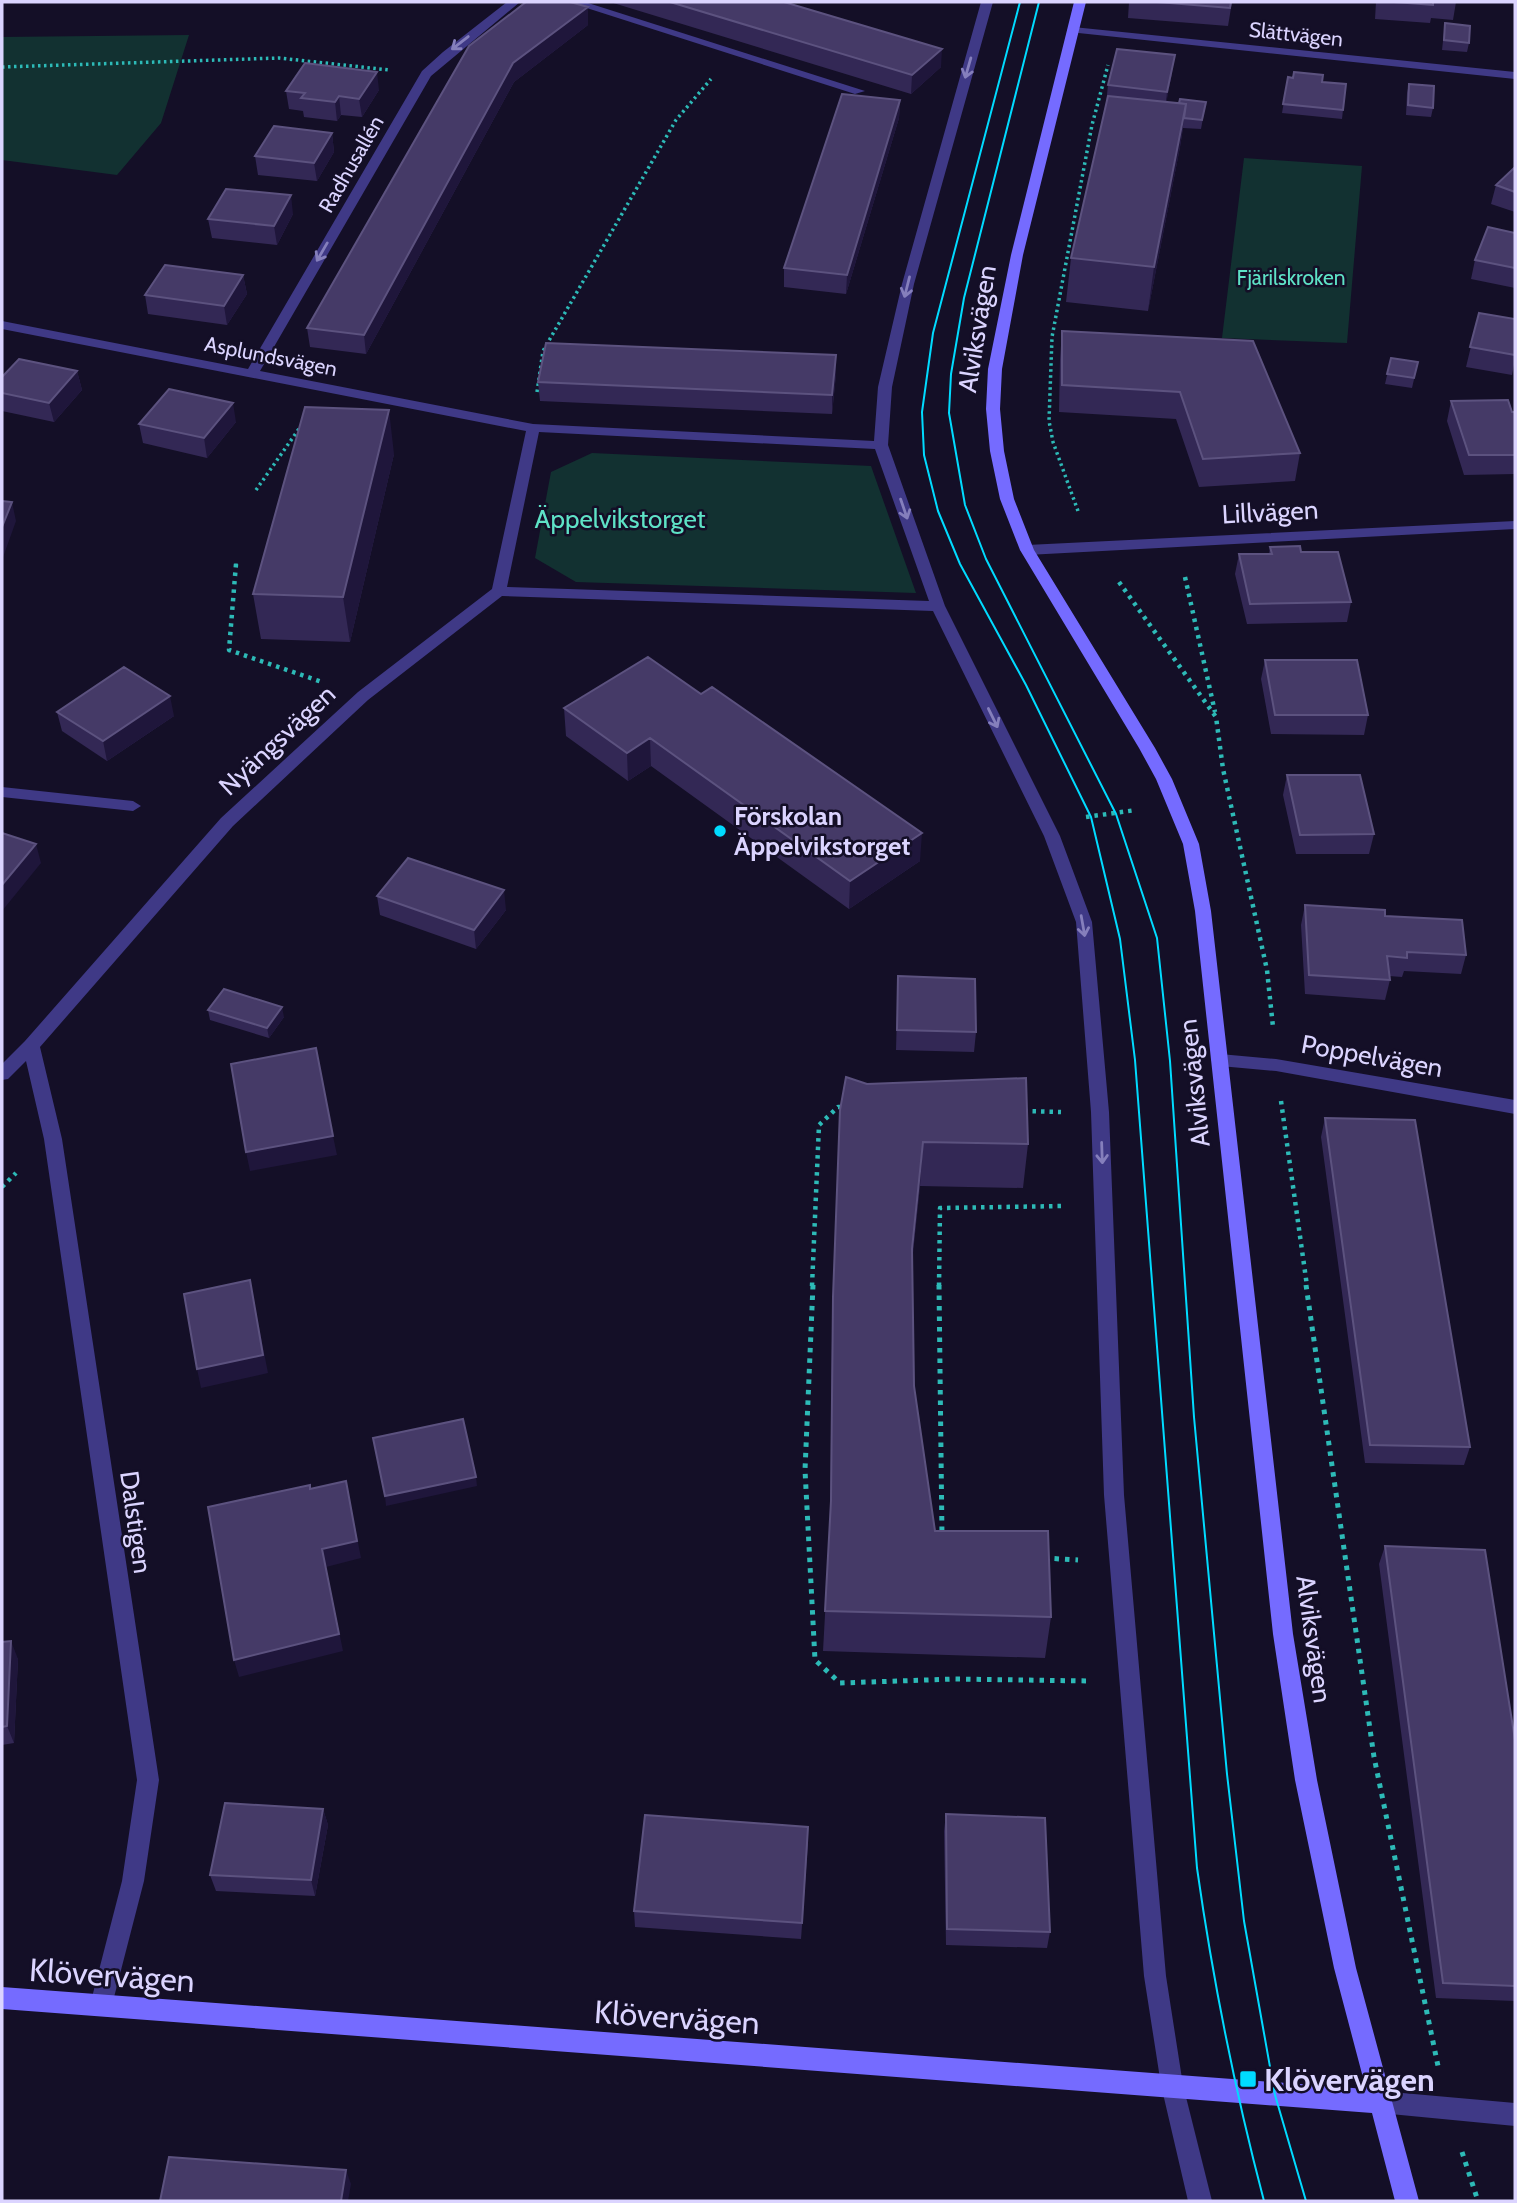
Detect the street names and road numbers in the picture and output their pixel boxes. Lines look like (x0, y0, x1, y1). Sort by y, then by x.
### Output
street label: Slättvägen (1248, 17, 1344, 51)
street label: Radhusallén (313, 111, 389, 217)
street label: Alviksvägen (951, 263, 1003, 395)
street label: Asplundsvägen (203, 331, 339, 381)
street label: Lillvägen (1221, 493, 1319, 531)
street label: Nyängsvägen (212, 678, 342, 802)
street label: Alviksvägen (1171, 1017, 1217, 1149)
street label: Poppelvägen (1299, 1028, 1445, 1084)
street label: Dalstigen (113, 1469, 159, 1575)
street label: Alviksvägen (1289, 1573, 1339, 1705)
street label: Klövervägen (28, 1950, 196, 2000)
street label: Klövervägen (593, 1992, 761, 2042)

